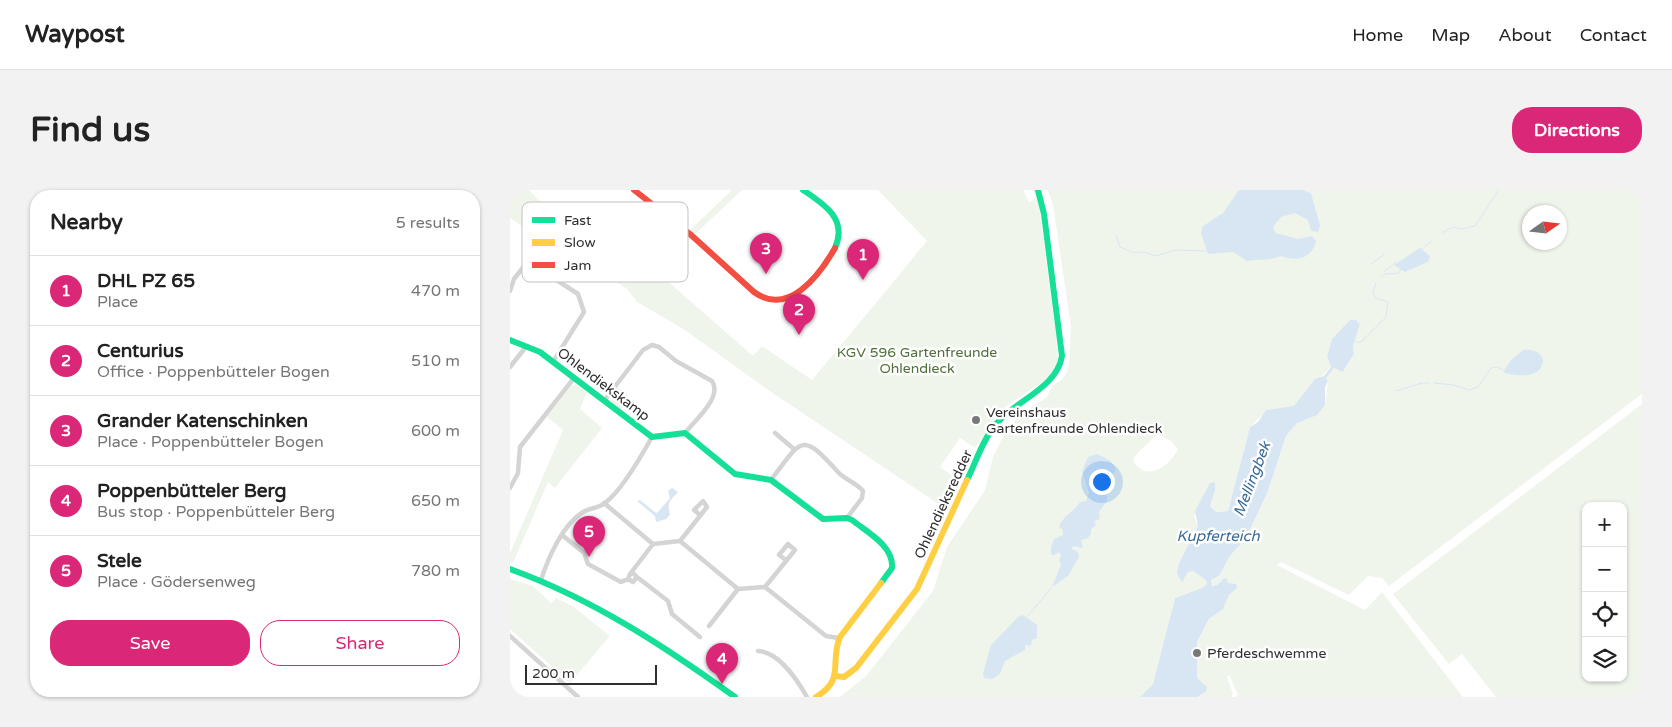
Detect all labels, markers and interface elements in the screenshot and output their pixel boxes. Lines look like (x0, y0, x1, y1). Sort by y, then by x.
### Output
text: Waypost (25, 20, 125, 49)
text: Home (1352, 24, 1403, 46)
text: Map (1431, 24, 1470, 46)
text: About (1498, 24, 1552, 46)
text: Contact (1580, 24, 1647, 46)
button: Directions (1512, 107, 1642, 153)
text: Find us (30, 109, 150, 151)
legend (522, 202, 688, 282)
north arrow (1522, 205, 1567, 250)
text: Nearby (50, 210, 123, 235)
text: Fast (564, 212, 592, 229)
text: 5 results (396, 213, 460, 233)
pin: 3 (750, 233, 782, 274)
text: Slow (564, 234, 596, 251)
pin: 1 (847, 239, 879, 280)
text: Jam (564, 257, 591, 274)
text: DHL PZ 65 (97, 270, 195, 292)
text: 1 (61, 281, 71, 301)
text: 470 m (411, 281, 460, 301)
text: Place (97, 292, 138, 312)
pin: 2 (783, 294, 815, 335)
text: Centurius (97, 340, 184, 362)
street label: Ohlendiekskamp (554, 344, 653, 425)
park label: KGV 596 Gartenfreunde Ohlendieck (837, 344, 997, 377)
text: 2 (61, 351, 71, 371)
text: 510 m (411, 351, 460, 371)
text: Office · Poppenbütteler Bogen (97, 362, 330, 382)
place label: Vereinshaus Gartenfreunde Ohlendieck (986, 404, 1163, 437)
text: Grander Katenschinken (97, 410, 308, 432)
marker: Vereinshaus Gartenfreunde Ohlendieck (970, 414, 982, 426)
text: 3 (61, 421, 71, 441)
text: 600 m (411, 421, 460, 441)
text: Place · Poppenbütteler Bogen (97, 432, 324, 452)
water label: Mellingbek (1229, 437, 1275, 519)
street label: Ohlendieksredder (911, 446, 976, 561)
your location (1089, 469, 1115, 495)
text: Poppenbütteler Berg (97, 480, 287, 502)
text: 4 (61, 491, 71, 511)
text: 650 m (411, 491, 460, 511)
text: Bus stop · Poppenbütteler Berg (97, 502, 335, 522)
map controls (1582, 502, 1627, 682)
button: + (1582, 502, 1627, 547)
pin: 5 (573, 516, 605, 557)
water label: Kupferteich (1176, 527, 1260, 545)
button: − (1582, 547, 1627, 592)
text: Stele (97, 550, 142, 572)
text: 5 (61, 561, 71, 581)
text: 780 m (411, 561, 460, 581)
text: Place · Gödersenweg (97, 572, 256, 592)
button: locate (1582, 592, 1627, 637)
button: Save (50, 620, 250, 666)
button: Share (260, 620, 460, 666)
button: layers (1582, 637, 1627, 682)
pin: 4 (706, 643, 738, 684)
place label: Pferdeschwemme (1207, 645, 1326, 662)
marker: Pferdeschwemme (1191, 647, 1203, 659)
scale bar (525, 662, 658, 685)
text: 200 m (532, 665, 575, 682)

